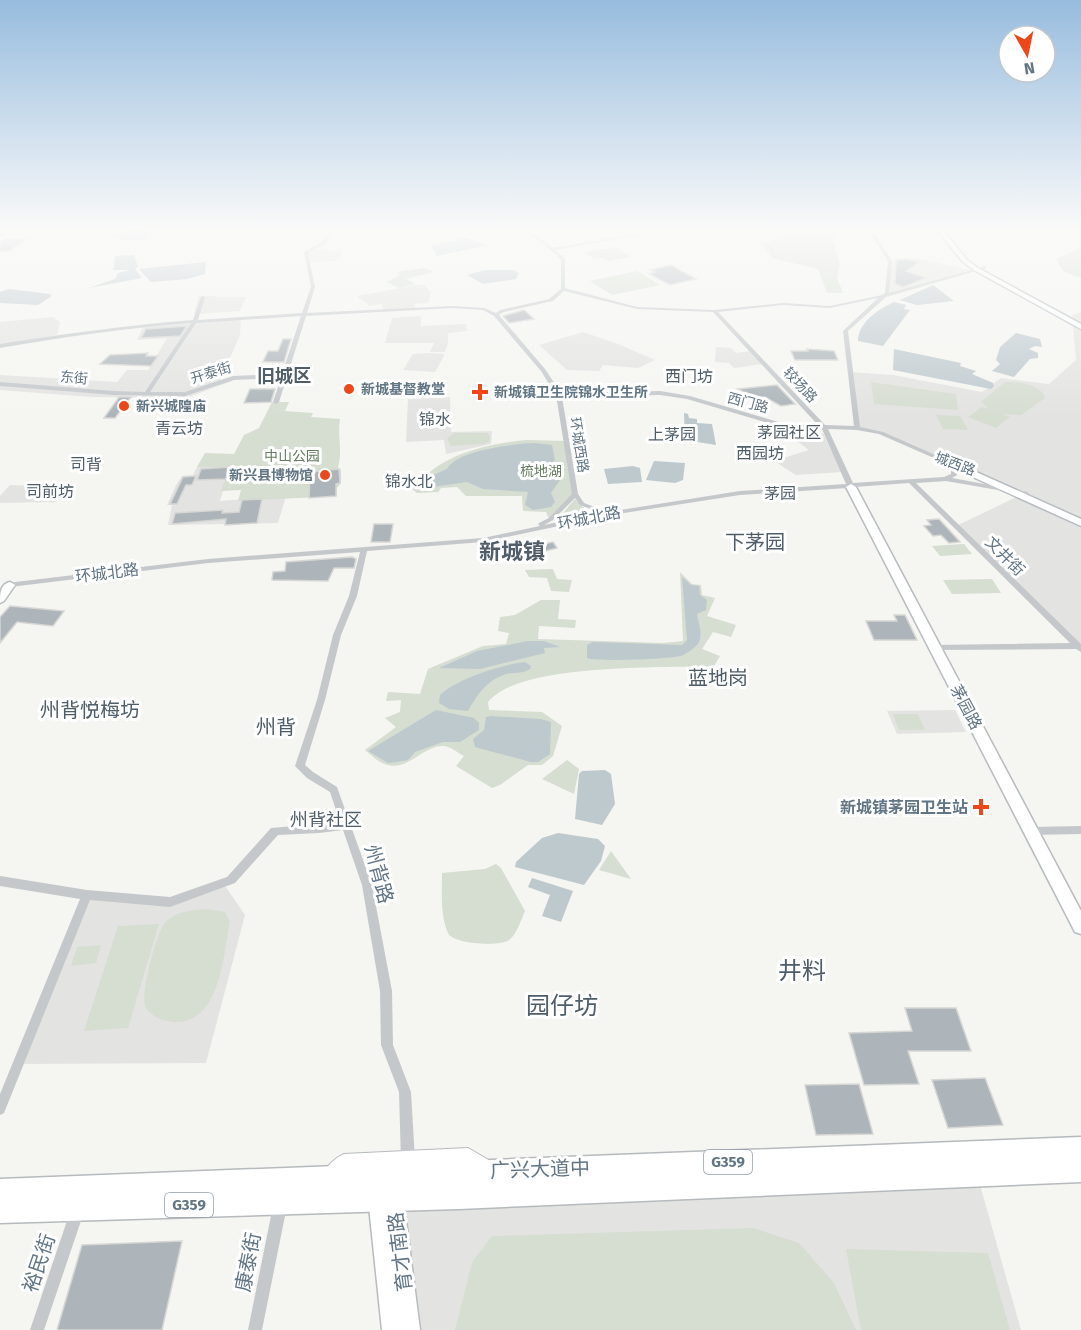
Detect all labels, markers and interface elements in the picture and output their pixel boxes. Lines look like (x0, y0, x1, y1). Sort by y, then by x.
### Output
north arrow (997, 24, 1057, 84)
text: N (1023, 58, 1036, 79)
street label: 开泰街 (188, 359, 234, 387)
street label: 较场路 (779, 364, 821, 406)
district label: 旧城区 (257, 365, 311, 387)
district label: 西门坊 (665, 367, 713, 386)
street label: 东街 (59, 368, 89, 388)
place label: 新城基督教堂 (361, 381, 445, 398)
marker: 新城基督教堂 (342, 382, 356, 396)
marker: 新城镇卫生院锦水卫生所 (471, 383, 489, 401)
place label: 新城镇卫生院锦水卫生所 (494, 384, 648, 401)
street label: 西门路 (726, 389, 770, 417)
place label: 新兴城隍庙 (136, 398, 206, 415)
marker: 新兴城隍庙 (117, 399, 131, 413)
district label: 锦水 (419, 410, 451, 429)
street label: 环城西路 (566, 416, 592, 474)
district label: 青云坊 (155, 419, 203, 438)
district label: 茅园社区 (757, 423, 821, 442)
district label: 上茅园 (648, 425, 696, 444)
district label: 西园坊 (736, 444, 784, 463)
park label: 中山公园 (264, 448, 320, 465)
street label: 城西路 (932, 449, 978, 479)
district label: 司背 (70, 455, 102, 474)
park label: 梳地湖 (520, 463, 562, 480)
place label: 新兴县博物馆 (229, 467, 313, 484)
marker: 新兴县博物馆 (318, 468, 332, 482)
district label: 锦水北 (385, 472, 433, 491)
district label: 司前坊 (26, 482, 74, 501)
district label: 茅园 (764, 484, 796, 503)
street label: 环城北路 (556, 503, 622, 533)
district label: 下茅园 (725, 530, 785, 554)
street label: 文井街 (981, 532, 1029, 580)
district label: 新城镇 (479, 538, 545, 565)
street label: 环城北路 (74, 560, 140, 586)
district label: 蓝地岗 (688, 666, 748, 690)
street label: 茅园路 (946, 681, 986, 733)
district label: 州背悦梅坊 (40, 698, 140, 722)
district label: 州背 (256, 715, 296, 739)
place label: 新城镇茅园卫生站 (840, 798, 968, 817)
marker: 新城镇茅园卫生站 (972, 798, 990, 816)
district label: 州背社区 (290, 809, 362, 831)
street label: 州背路 (360, 842, 398, 906)
district label: 井料 (778, 957, 826, 985)
district label: 园仔坊 (526, 992, 598, 1020)
road number: G359 (704, 1150, 752, 1174)
street label: 广兴大道中 (490, 1155, 590, 1183)
road number: G359 (165, 1193, 213, 1217)
street label: 育才南路 (383, 1211, 417, 1293)
street label: 康泰街 (230, 1230, 266, 1294)
street label: 裕民街 (18, 1231, 60, 1295)

